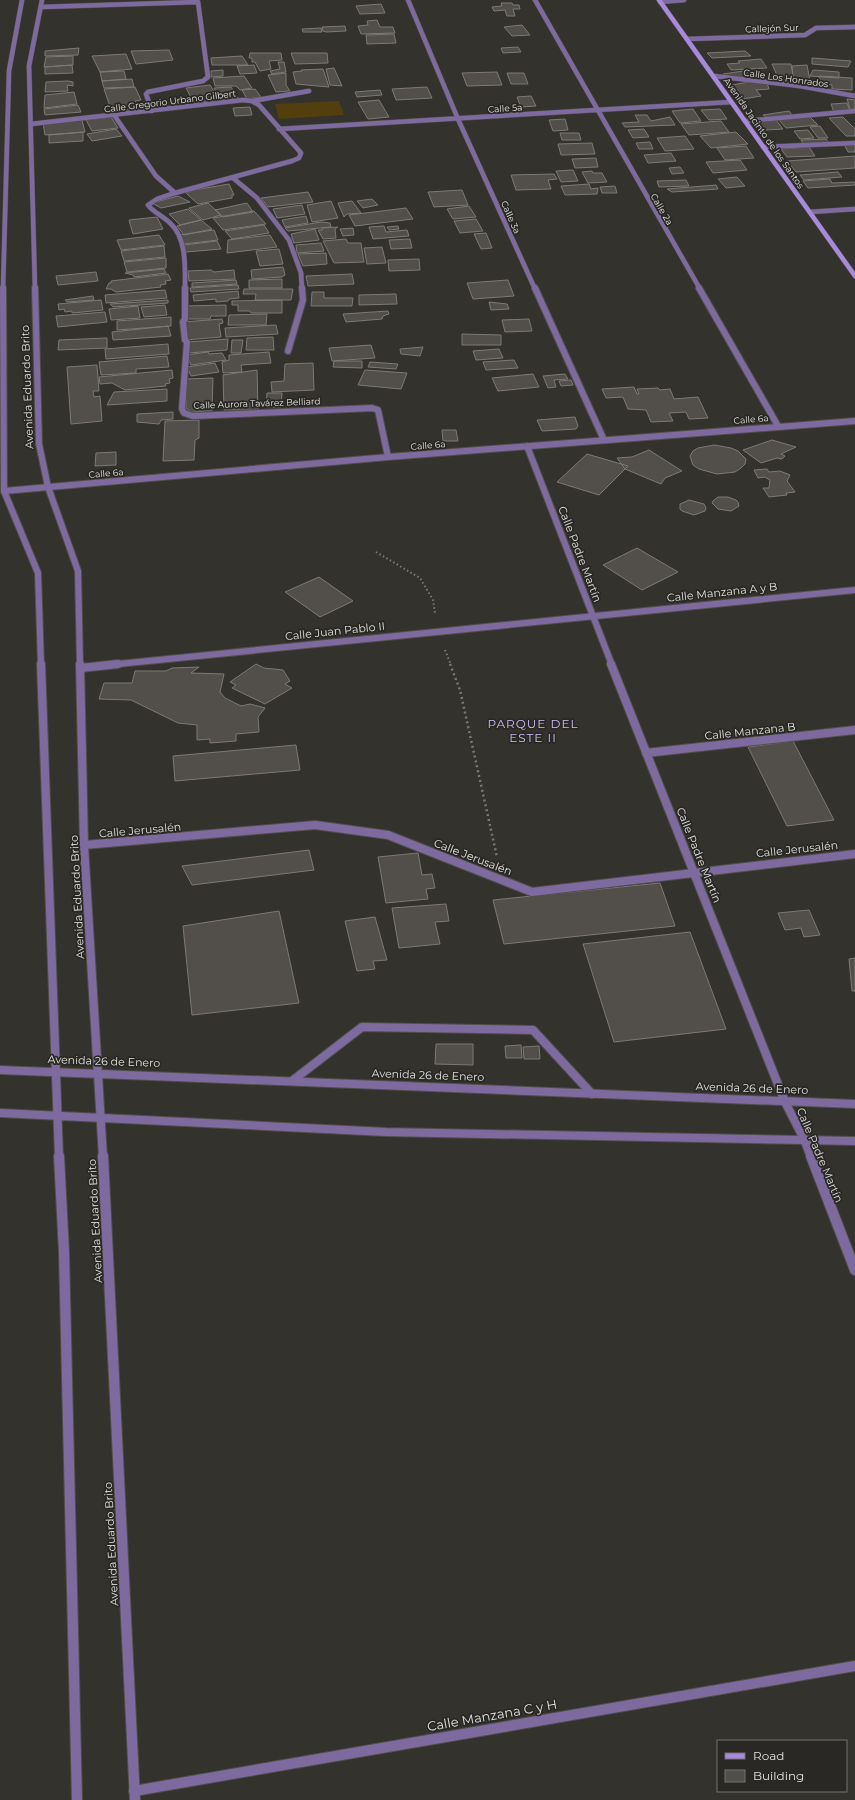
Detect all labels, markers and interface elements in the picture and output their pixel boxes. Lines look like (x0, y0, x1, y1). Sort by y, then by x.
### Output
street label: Callejón Sur (745, 22, 799, 34)
street label: Calle Los Honrados (743, 67, 830, 89)
street label: Avenida Jacinto de los Santos (721, 76, 807, 191)
street label: Calle Gregorio Urbano Gilbert (103, 87, 237, 115)
street label: Calle 5a (487, 101, 523, 115)
street label: Calle 2a (649, 191, 675, 227)
street label: Calle 3a (499, 199, 523, 235)
street label: Avenida Eduardo Brito (18, 325, 36, 449)
street label: Calle Aurora Tavárez Belliard (193, 395, 321, 411)
street label: Calle 6a (733, 412, 769, 426)
street label: Calle 6a (410, 438, 446, 452)
street label: Calle 6a (88, 466, 124, 480)
street label: Calle Padre Martín (555, 504, 605, 604)
street label: Calle Manzana A y B (666, 579, 778, 605)
street label: Calle Juan Pablo II (284, 619, 386, 643)
district label: PARQUE DEL ESTE II (487, 716, 579, 745)
street label: Calle Manzana B (704, 719, 796, 743)
street label: Calle Padre Martín (673, 805, 725, 905)
street label: Calle Jerusalén (98, 819, 182, 841)
street label: Avenida Eduardo Brito (67, 835, 87, 959)
street label: Calle Jerusalén (432, 836, 514, 878)
street label: Calle Jerusalén (755, 838, 839, 860)
street label: Avenida 26 de Enero (47, 1052, 161, 1070)
street label: Avenida 26 de Enero (371, 1066, 485, 1084)
street label: Avenida 26 de Enero (695, 1079, 809, 1097)
street label: Calle Padre Martín (794, 1106, 846, 1204)
street label: Avenida Eduardo Brito (85, 1159, 105, 1283)
street label: Avenida Eduardo Brito (101, 1482, 121, 1606)
street label: Calle Manzana C y H (426, 1696, 558, 1734)
legend (717, 1740, 847, 1792)
text: Road (753, 1748, 784, 1763)
text: Building (753, 1768, 804, 1783)

